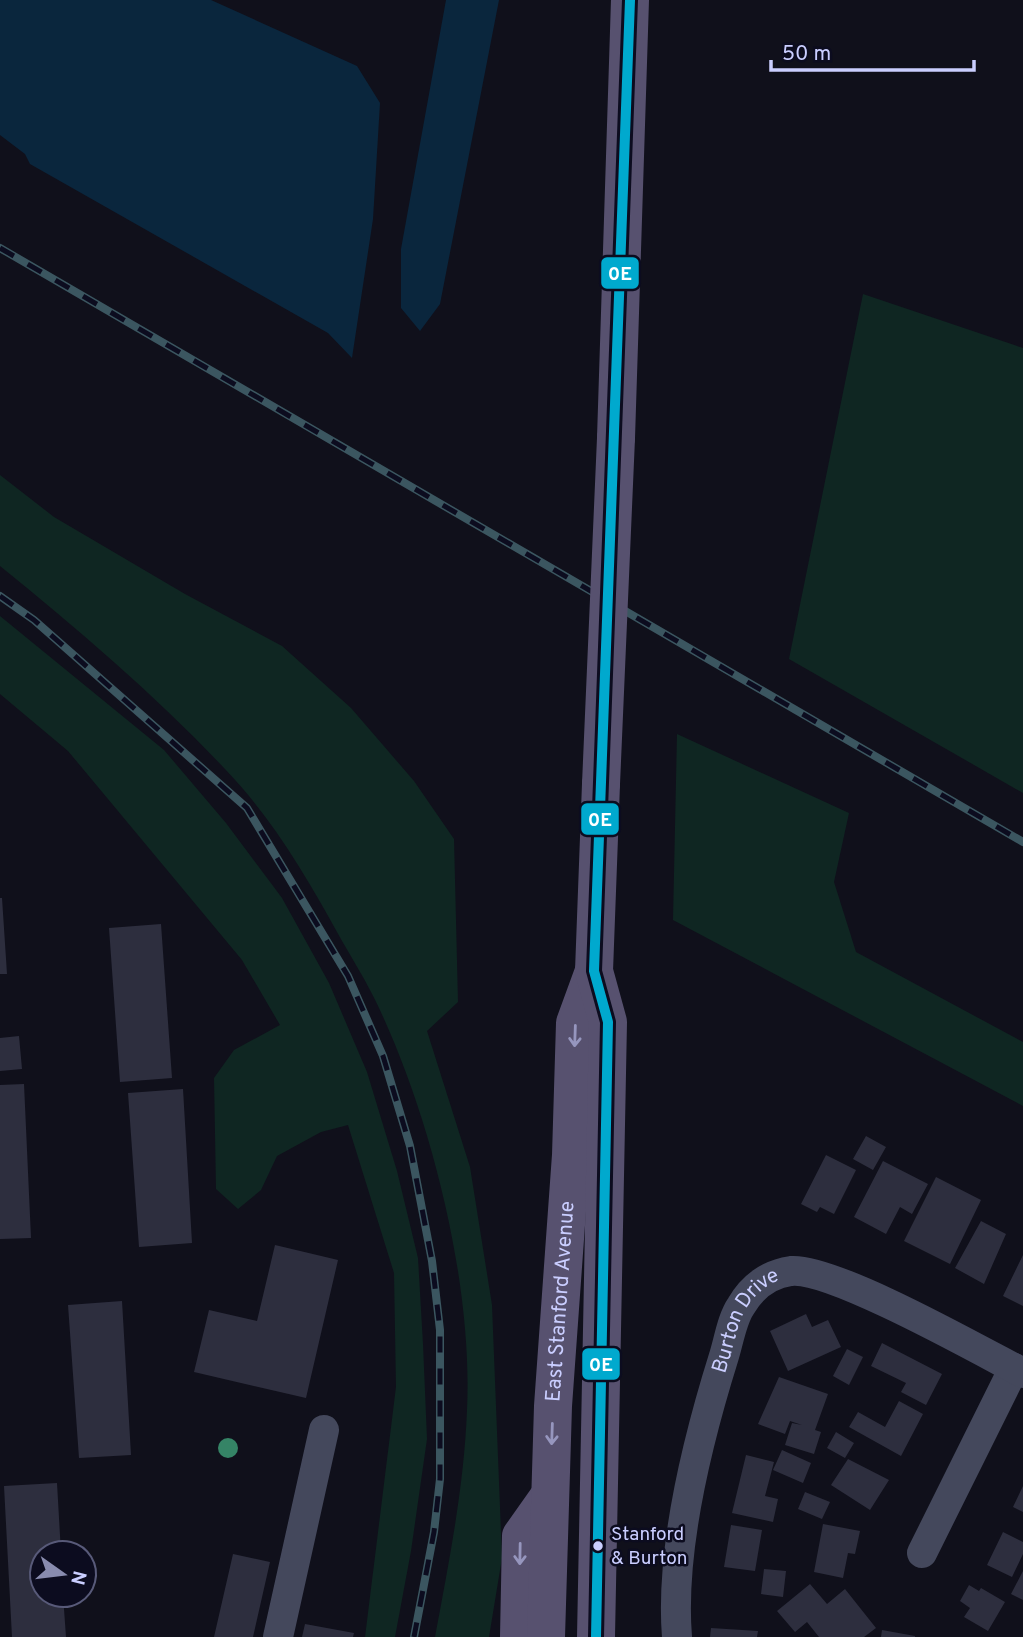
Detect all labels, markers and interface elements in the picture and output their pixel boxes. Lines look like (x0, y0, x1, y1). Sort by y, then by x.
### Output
scale bar (771, 28, 974, 72)
text: 50 m (782, 41, 831, 68)
line badge: 0E (600, 256, 640, 290)
text: 0E (608, 263, 632, 287)
line badge: 0E (580, 802, 620, 836)
text: 0E (588, 809, 612, 833)
one-way arrow (568, 1024, 581, 1047)
street label: East Stanford Avenue (540, 1200, 581, 1403)
street label: Burton Drive (706, 1262, 783, 1376)
line badge: 0E (581, 1347, 621, 1381)
text: 0E (589, 1354, 613, 1378)
one-way arrow (546, 1422, 559, 1445)
place label: Stanford & Burton (611, 1523, 688, 1571)
north arrow (28, 1539, 98, 1609)
marker: Stanford & Burton (591, 1539, 605, 1553)
one-way arrow (514, 1542, 527, 1565)
text: N (64, 1568, 91, 1587)

